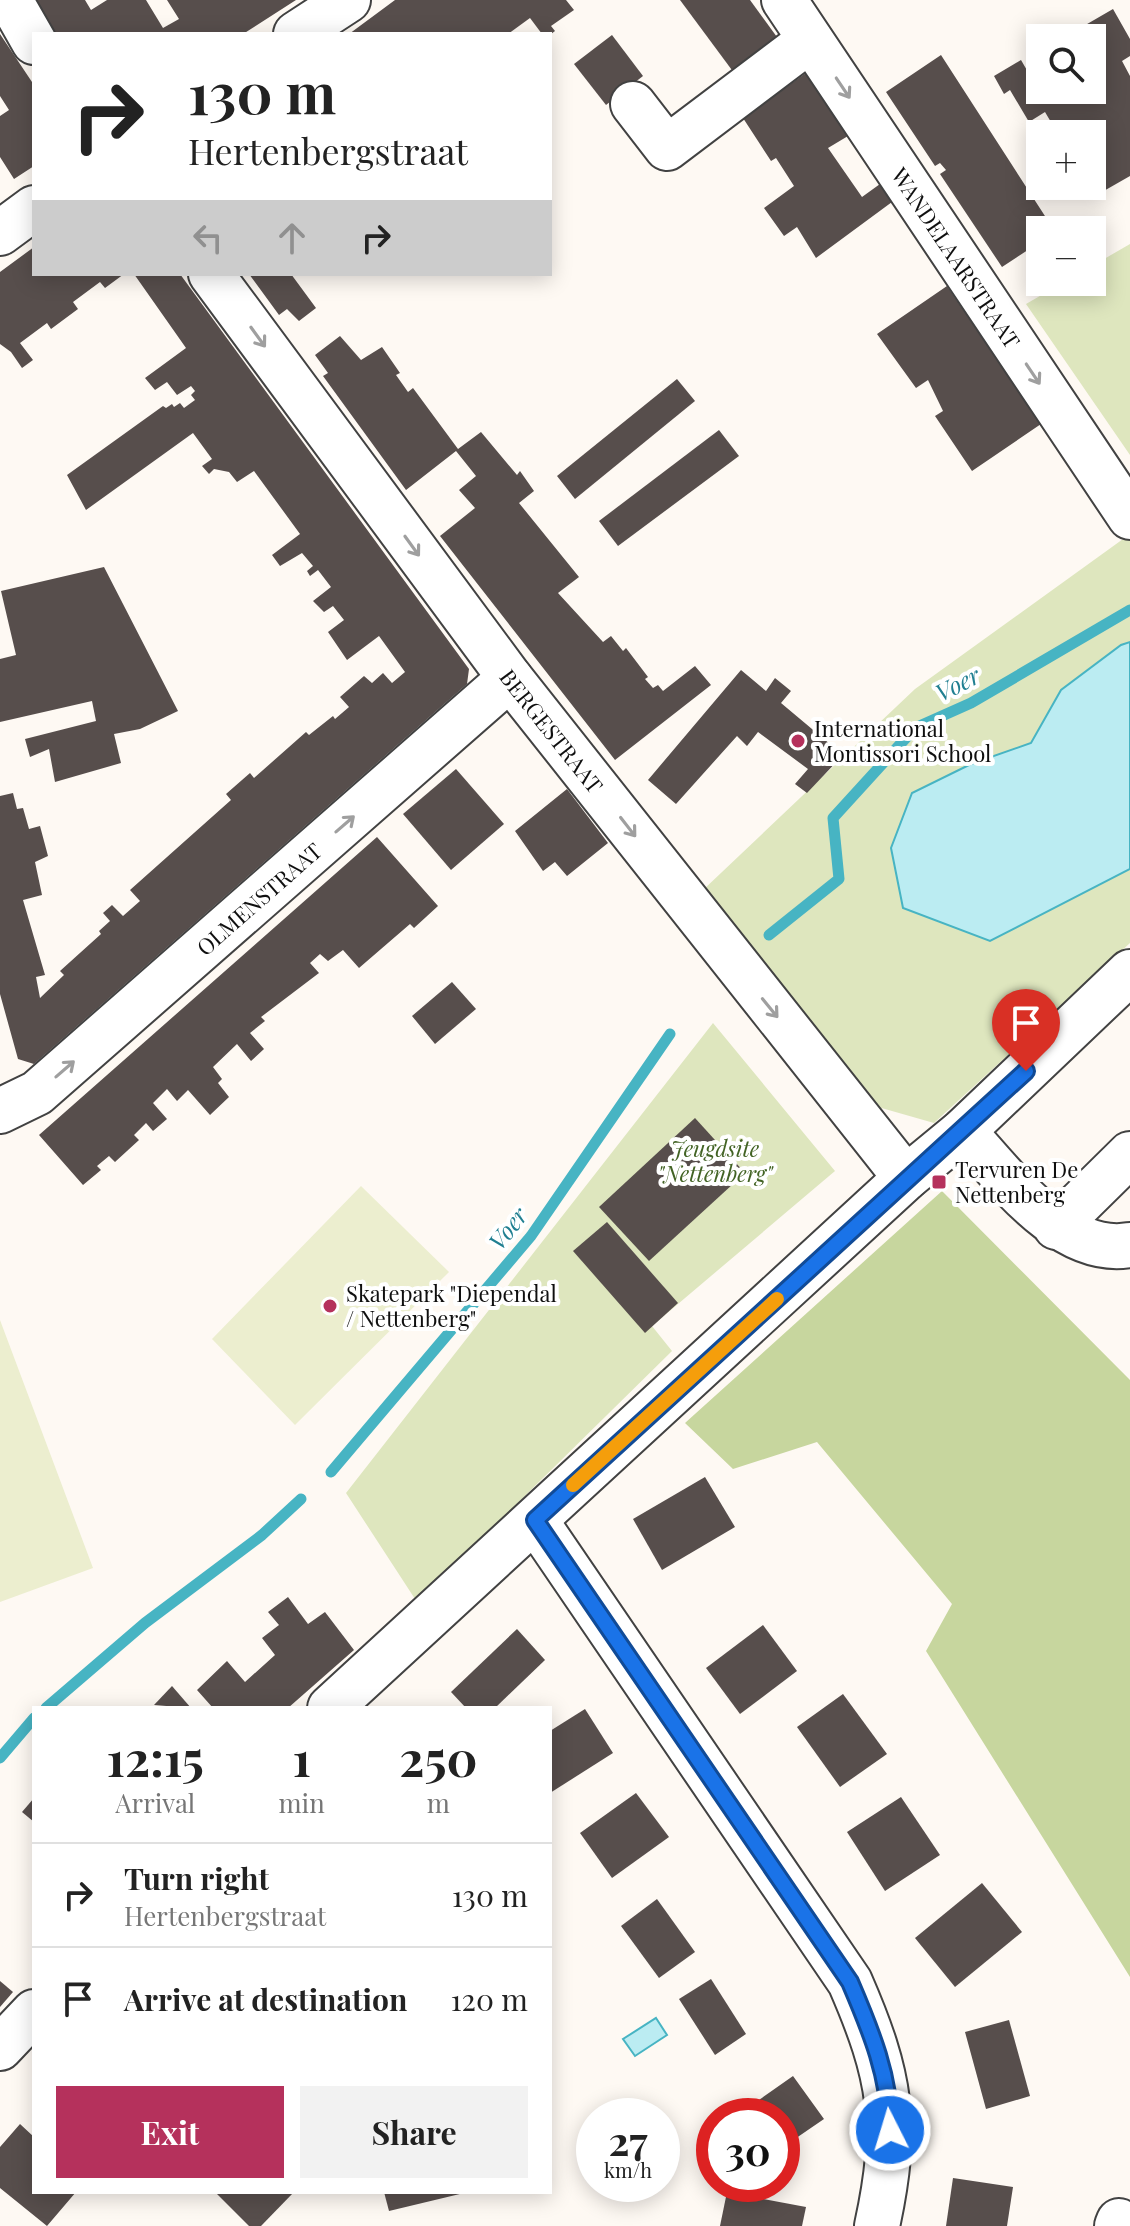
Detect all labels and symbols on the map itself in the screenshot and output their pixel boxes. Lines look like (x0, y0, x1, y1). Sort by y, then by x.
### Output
one-way arrow (835, 76, 851, 99)
street label: WANDELAARSTRAAT (885, 161, 1028, 354)
one-way arrow (249, 325, 266, 347)
one-way arrow (1025, 363, 1042, 385)
one-way arrow (404, 535, 421, 556)
water label: Voer (929, 658, 986, 708)
street label: BERGESTRAAT (493, 663, 610, 799)
place label: International Montissori School (814, 713, 991, 768)
marker: International Montissori School (789, 732, 807, 750)
one-way arrow (334, 815, 354, 833)
one-way arrow (620, 816, 637, 837)
street label: OLMENSTRAAT (190, 835, 328, 962)
pin (992, 989, 1060, 1071)
one-way arrow (761, 997, 779, 1018)
one-way arrow (54, 1060, 75, 1078)
park label: Jeugdsite "Nettenberg" (658, 1133, 774, 1188)
place label: Tervuren De Nettenberg (955, 1154, 1078, 1209)
marker: Tervuren De Nettenberg (930, 1173, 948, 1191)
water label: Voer (480, 1199, 534, 1256)
place label: Skatepark "Diependal / Nettenberg" (346, 1278, 557, 1333)
marker: Skatepark "Diependal / Nettenberg" (321, 1297, 339, 1315)
position arrow (848, 2088, 932, 2172)
speed limit sign: 30 (696, 2098, 800, 2202)

